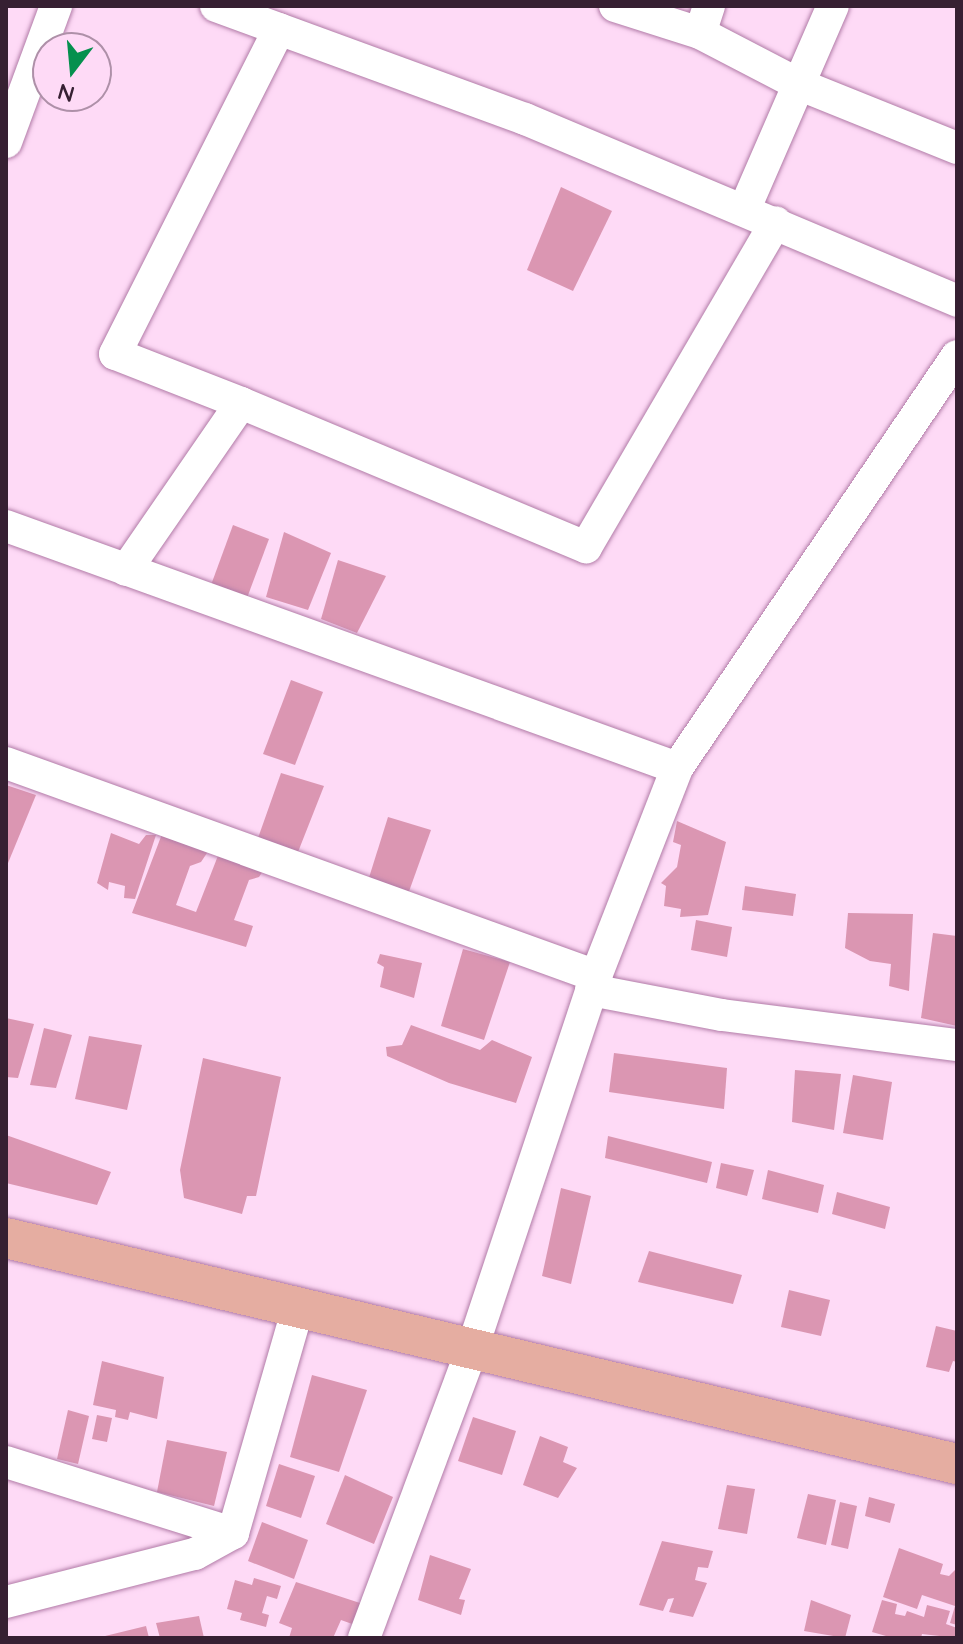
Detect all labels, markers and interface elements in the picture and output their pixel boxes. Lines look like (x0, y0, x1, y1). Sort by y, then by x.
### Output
north arrow (32, 32, 112, 112)
text: N (54, 77, 78, 109)

